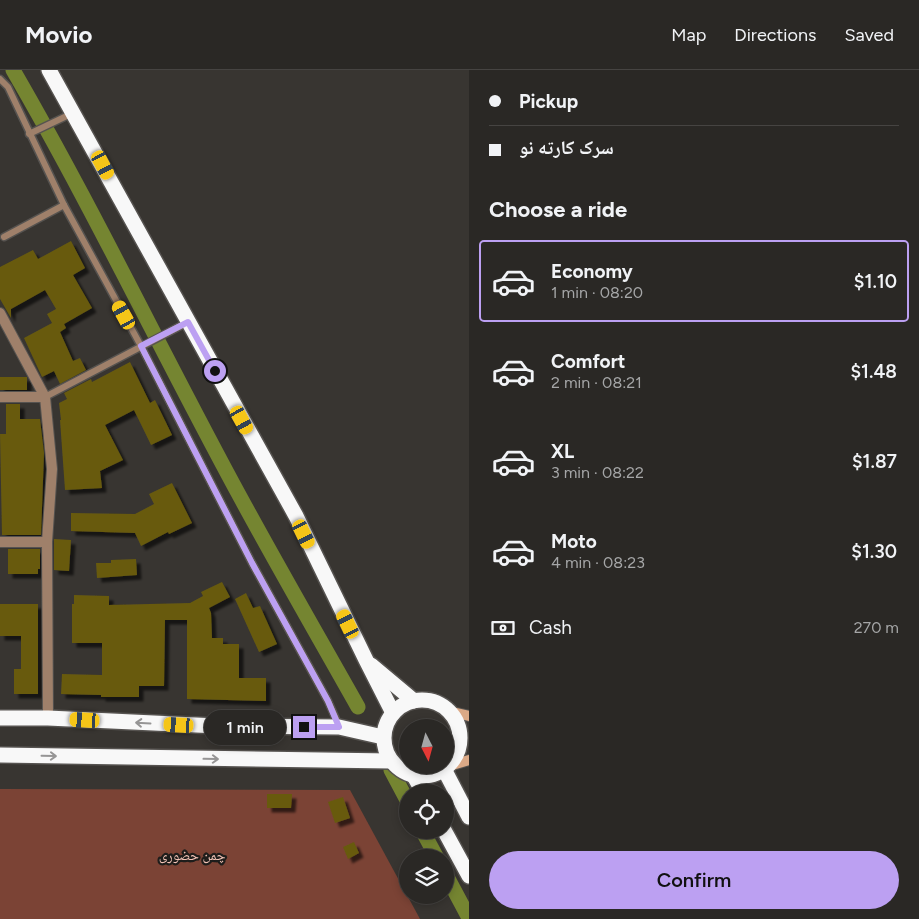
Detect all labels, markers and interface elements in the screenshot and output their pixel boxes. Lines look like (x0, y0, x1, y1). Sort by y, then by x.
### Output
text: Movio (25, 20, 93, 49)
text: Map (671, 24, 706, 46)
text: Directions (734, 24, 816, 46)
text: Saved (844, 24, 894, 46)
text: Pickup (519, 90, 578, 113)
text: سرک کارته نو (519, 136, 614, 159)
car (89, 148, 116, 182)
text: Choose a ride (489, 196, 627, 223)
icon: car (491, 259, 536, 304)
text: Economy (551, 260, 633, 283)
text: $1.10 (854, 270, 897, 293)
text: 1 min · 08:20 (551, 283, 643, 302)
car (110, 298, 137, 332)
icon: car (491, 349, 536, 394)
text: Comfort (551, 350, 626, 373)
route start (204, 360, 226, 382)
text: $1.48 (850, 360, 897, 383)
text: 2 min · 08:21 (551, 373, 642, 392)
car (228, 403, 255, 437)
icon: car (491, 439, 536, 484)
text: XL (551, 440, 574, 463)
text: $1.87 (852, 450, 897, 473)
text: 3 min · 08:22 (551, 463, 644, 482)
car (290, 517, 317, 551)
icon: car (491, 529, 536, 574)
text: Moto (551, 530, 597, 553)
text: $1.30 (851, 540, 897, 563)
text: 4 min · 08:23 (551, 553, 645, 572)
car (334, 607, 361, 641)
icon: cash (489, 614, 517, 642)
text: Cash (529, 616, 572, 639)
text: 270 m (854, 618, 899, 637)
callout: 1 min (204, 710, 286, 744)
car (69, 712, 100, 728)
route end (293, 716, 315, 738)
car (163, 717, 194, 733)
one-way arrow (135, 718, 151, 727)
text: 1 min (226, 718, 264, 737)
north arrow (399, 719, 454, 774)
map controls (399, 719, 454, 904)
one-way arrow (40, 751, 56, 761)
one-way arrow (203, 754, 219, 763)
button: locate (399, 784, 454, 839)
park label: چمن حضوری (159, 847, 225, 864)
button: layers (399, 849, 454, 904)
button: Confirm (489, 851, 899, 909)

